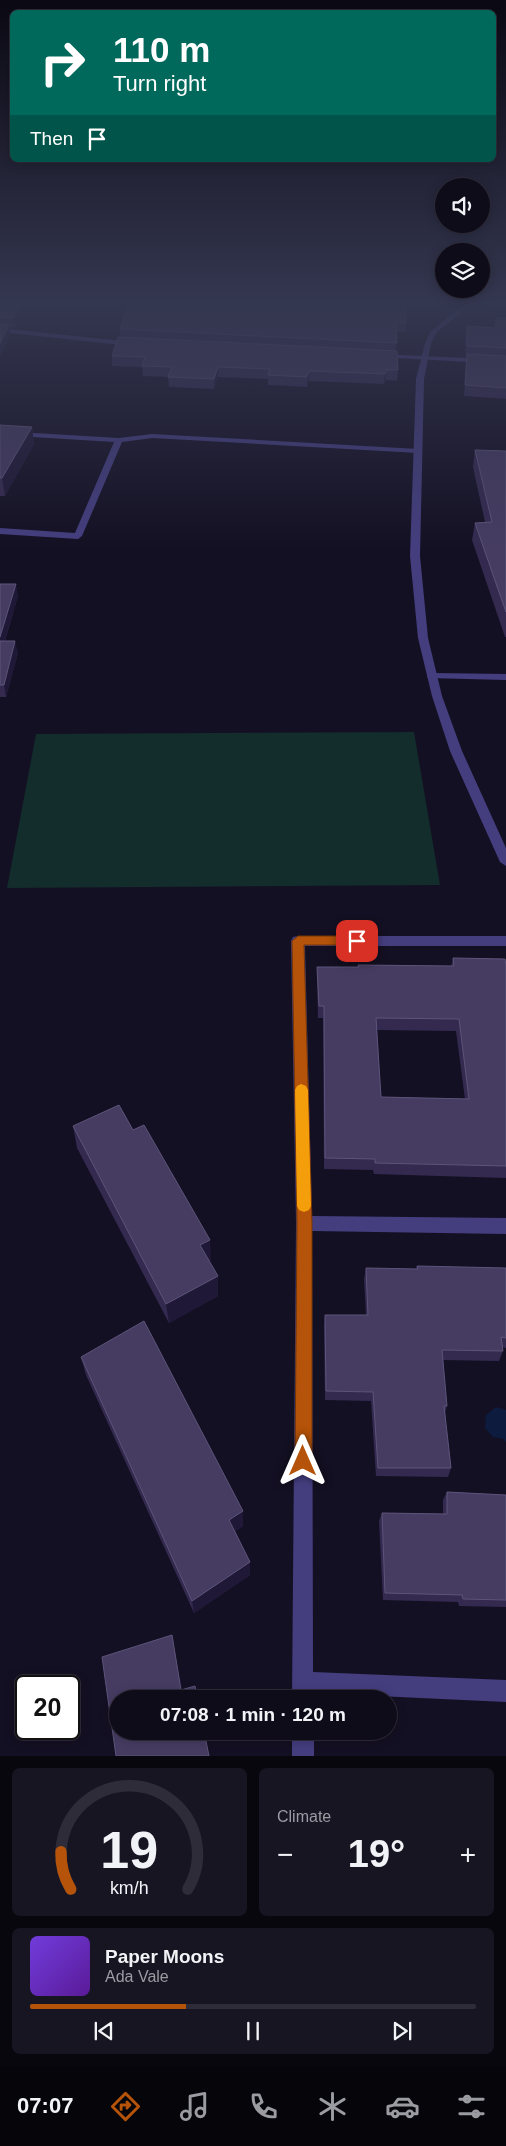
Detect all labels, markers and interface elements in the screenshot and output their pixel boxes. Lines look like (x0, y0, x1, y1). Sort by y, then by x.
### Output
icon: right (30, 30, 95, 95)
text: 110 m (113, 30, 210, 69)
text: Turn right (113, 71, 206, 96)
icon: arrive (83, 125, 111, 153)
text: Then (30, 128, 73, 149)
map controls (435, 178, 490, 298)
button: sound (435, 178, 490, 233)
button: layers (435, 243, 490, 298)
pin (336, 920, 378, 962)
icon: arrive (343, 927, 371, 955)
position arrow (276, 1434, 328, 1486)
speed limit sign: 20 (15, 1675, 80, 1740)
text: 07:08 · 1 min · 120 m (160, 1704, 346, 1725)
text: Climate (277, 1808, 331, 1825)
text: 19 (101, 1821, 158, 1879)
text: 19° (348, 1833, 405, 1875)
text: − (277, 1839, 293, 1870)
text: + (460, 1839, 476, 1870)
text: km/h (110, 1878, 149, 1898)
text: Paper Moons (105, 1946, 224, 1967)
text: Ada Vale (105, 1968, 169, 1985)
icon: previous (90, 2017, 118, 2045)
icon: pause (239, 2017, 267, 2045)
icon: next (388, 2017, 416, 2045)
icon: directions (108, 2089, 143, 2124)
icon: music (177, 2089, 212, 2124)
icon: phone (246, 2089, 281, 2124)
icon: climate (315, 2089, 350, 2124)
icon: car (385, 2089, 420, 2124)
icon: filters (454, 2089, 489, 2124)
text: 07:07 (17, 2093, 73, 2118)

